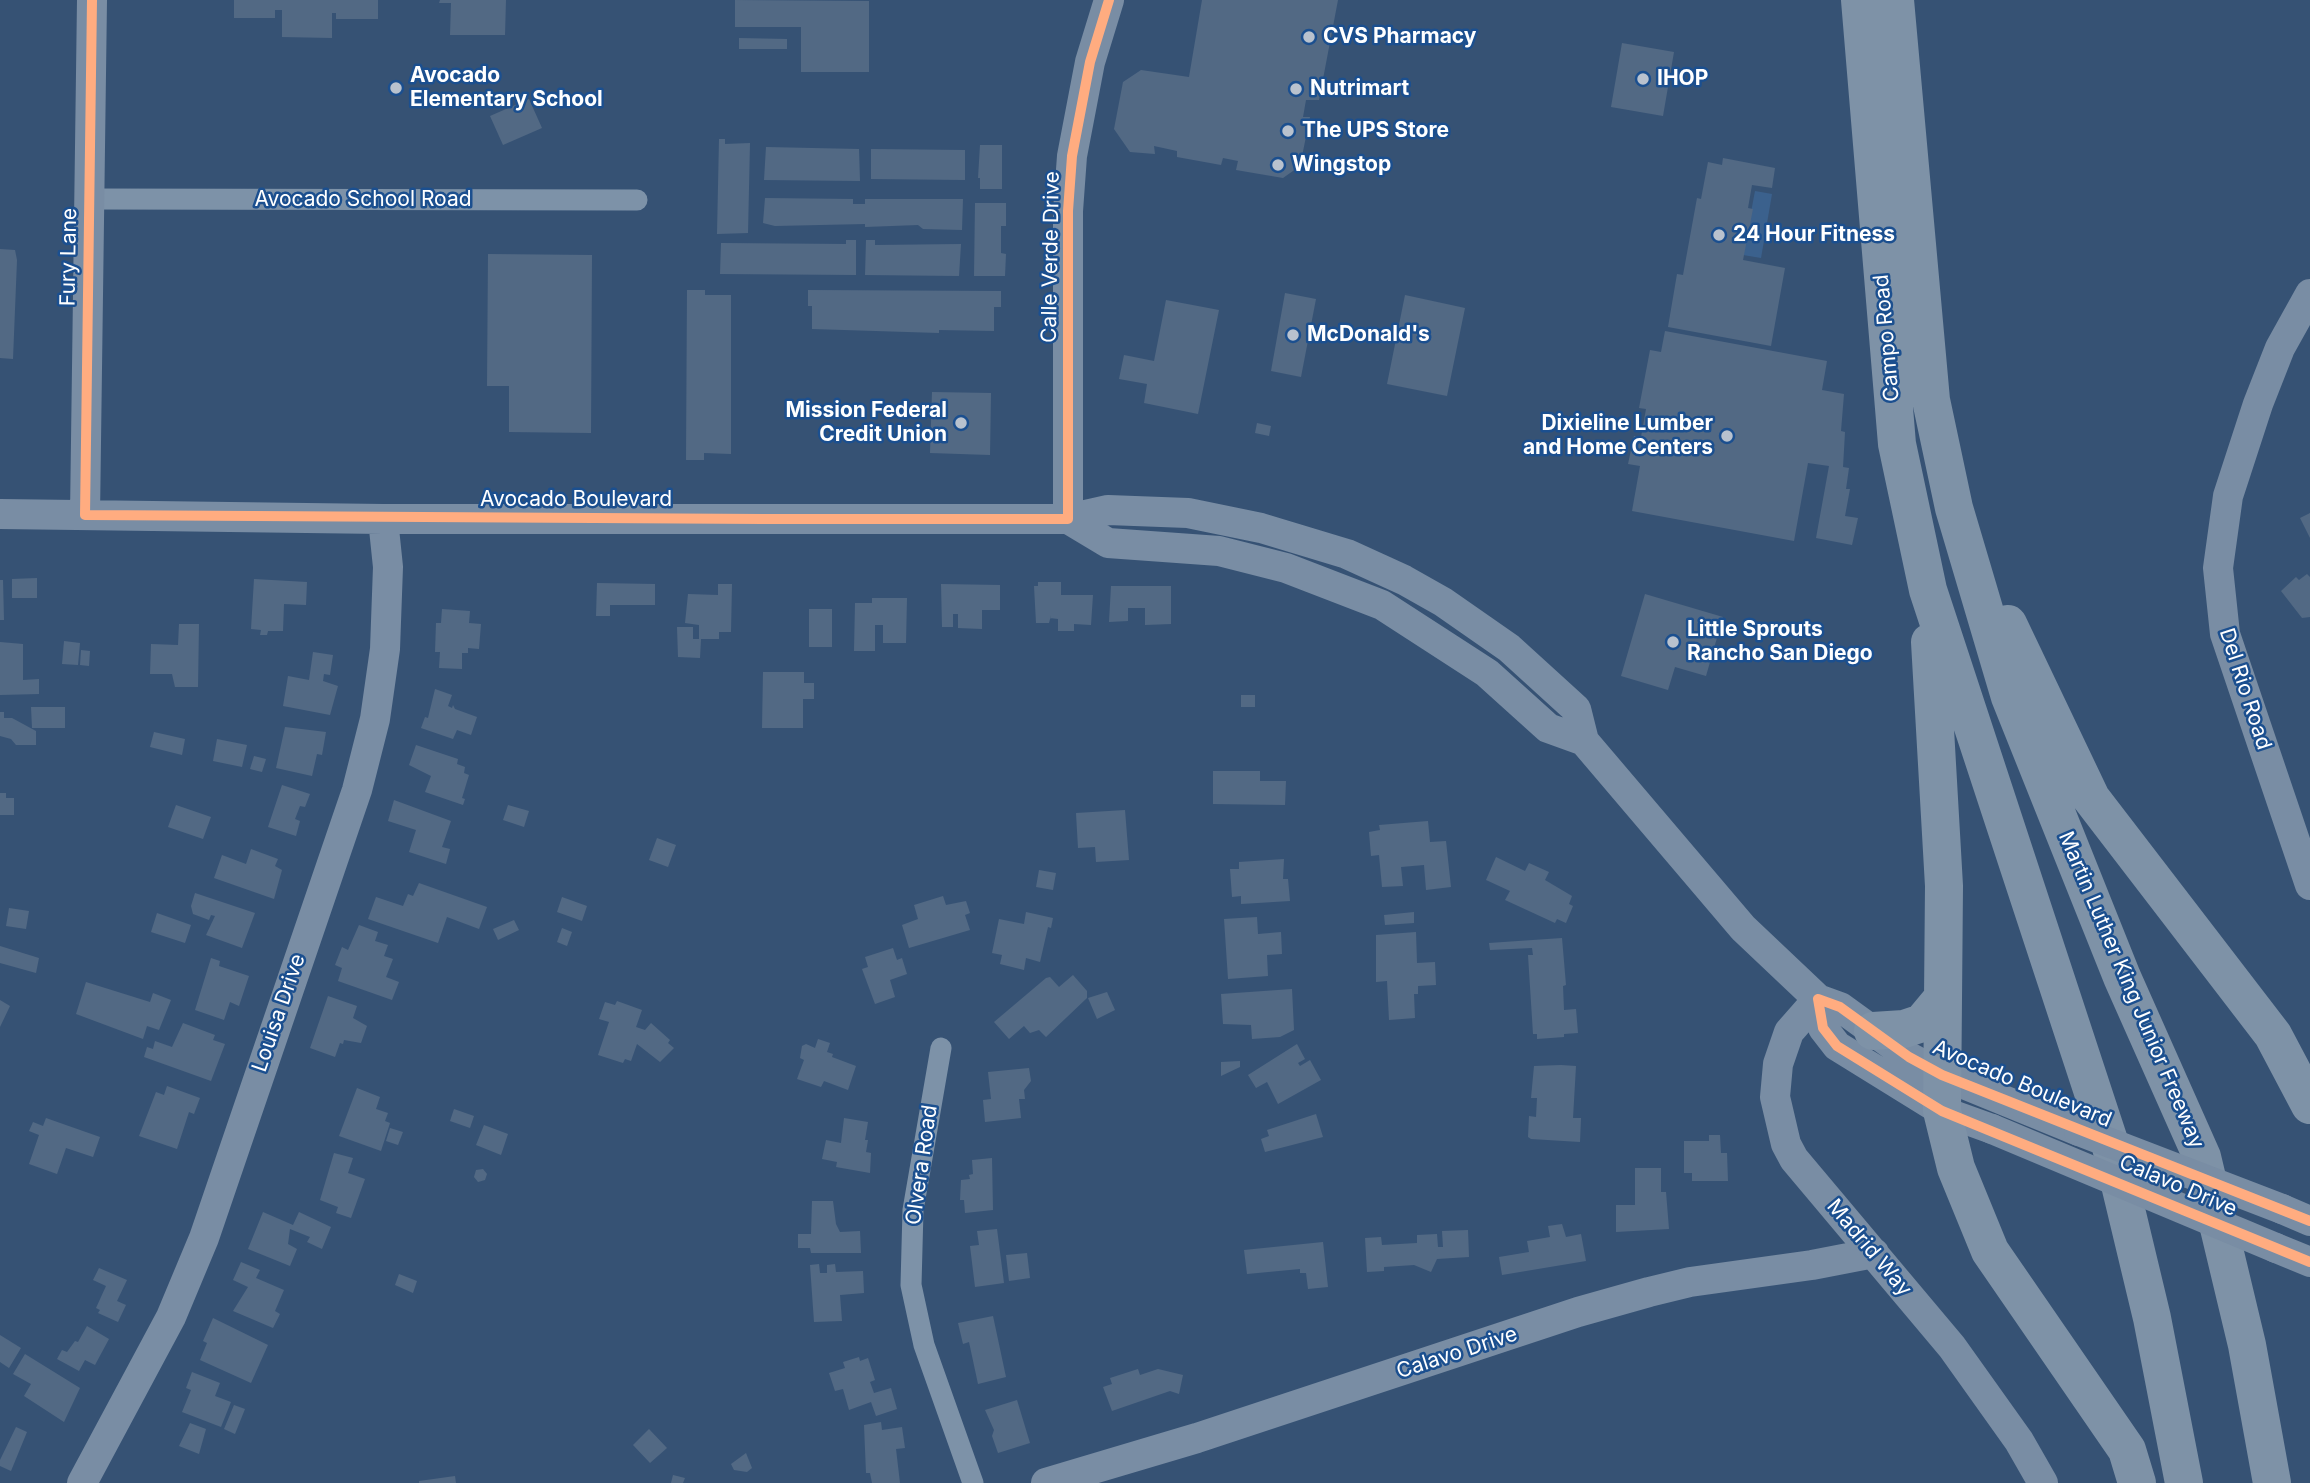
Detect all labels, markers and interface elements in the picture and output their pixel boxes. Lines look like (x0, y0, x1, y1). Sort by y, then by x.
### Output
place label: CVS Pharmacy (1323, 24, 1476, 50)
marker: CVS Pharmacy (1301, 29, 1317, 45)
place label: Avocado Elementary School (410, 63, 603, 113)
place label: IHOP (1657, 66, 1708, 92)
marker: IHOP (1635, 71, 1651, 87)
place label: Nutrimart (1310, 76, 1409, 102)
marker: Avocado Elementary School (388, 80, 404, 96)
marker: Nutrimart (1288, 81, 1304, 97)
place label: The UPS Store (1302, 118, 1449, 144)
marker: The UPS Store (1280, 123, 1296, 139)
place label: Wingstop (1292, 152, 1391, 178)
marker: Wingstop (1270, 157, 1286, 173)
street label: Calle Verde Drive (1037, 171, 1065, 343)
street label: Avocado School Road (254, 187, 472, 213)
street label: Fury Lane (56, 208, 82, 306)
place label: 24 Hour Fitness (1733, 222, 1895, 248)
marker: 24 Hour Fitness (1711, 227, 1727, 243)
street label: Campo Road (1869, 273, 1905, 403)
place label: McDonald's (1307, 322, 1430, 348)
marker: McDonald's (1285, 327, 1301, 343)
place label: Mission Federal Credit Union (785, 398, 947, 448)
place label: Dixieline Lumber and Home Centers (1523, 411, 1713, 461)
marker: Mission Federal Credit Union (953, 415, 969, 431)
marker: Dixieline Lumber and Home Centers (1719, 428, 1735, 444)
street label: Avocado Boulevard (480, 487, 672, 513)
place label: Little Sprouts Rancho San Diego (1687, 617, 1873, 667)
street label: Del Rio Road (2214, 625, 2276, 753)
marker: Little Sprouts Rancho San Diego (1665, 634, 1681, 650)
street label: Martin Luther King Junior Freeway (2053, 828, 2209, 1152)
street label: Louisa Drive (247, 951, 311, 1075)
street label: Avocado Boulevard (1929, 1035, 2115, 1133)
street label: Olvera Road (901, 1103, 943, 1227)
street label: Calavo Drive (2115, 1150, 2241, 1222)
street label: Madrid Way (1821, 1194, 1917, 1302)
street label: Calavo Drive (1393, 1322, 1521, 1384)

